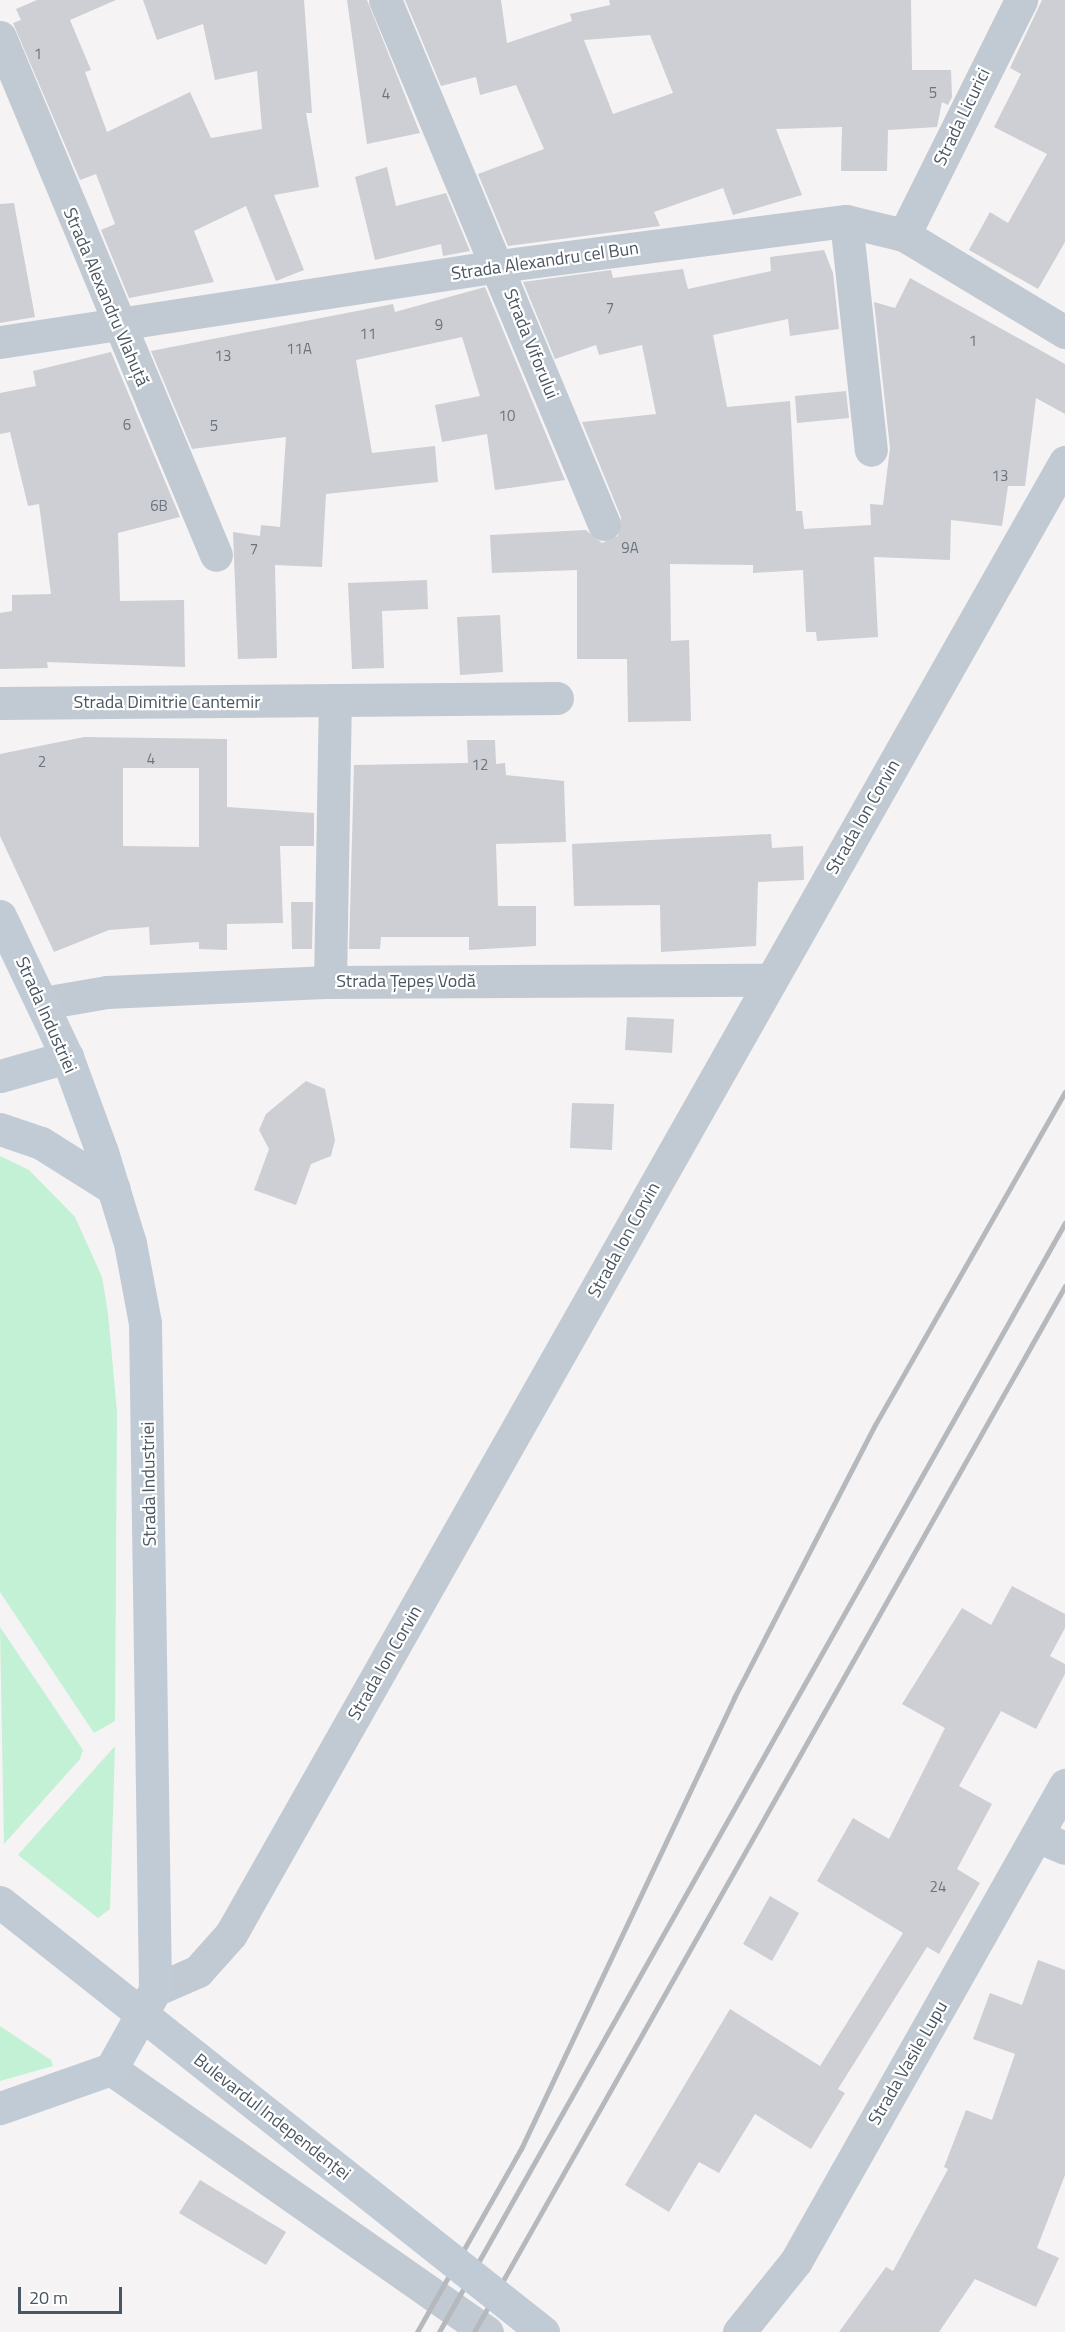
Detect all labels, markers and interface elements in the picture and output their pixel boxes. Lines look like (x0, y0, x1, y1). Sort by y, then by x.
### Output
house number: 1 (34, 45, 42, 63)
street label: Strada Licurici (929, 65, 995, 169)
house number: 5 (929, 84, 937, 102)
house number: 4 (382, 85, 390, 103)
street label: Strada Alexandru Vlahuță (59, 204, 153, 390)
street label: Strada Alexandru cel Bun (450, 237, 640, 285)
street label: Strada Viforului (499, 286, 563, 402)
house number: 7 (606, 299, 614, 317)
house number: 9 (435, 316, 443, 334)
house number: 11 (360, 325, 376, 343)
house number: 1 (969, 332, 977, 350)
house number: 11A (286, 340, 312, 358)
house number: 13 (215, 347, 231, 365)
house number: 10 (499, 407, 515, 425)
house number: 6 (123, 416, 131, 434)
house number: 5 (210, 417, 218, 435)
house number: 13 (992, 467, 1008, 485)
house number: 6B (150, 497, 168, 515)
house number: 9A (621, 539, 639, 557)
house number: 7 (250, 540, 258, 558)
street label: Strada Dimitrie Cantemir (74, 691, 260, 713)
house number: 4 (147, 750, 155, 768)
house number: 2 (38, 753, 46, 771)
house number: 12 (472, 756, 488, 774)
street label: Strada Ion Corvin (821, 756, 905, 878)
street label: Strada Industriei (11, 954, 81, 1076)
street label: Strada Țepeș Vodă (336, 970, 476, 992)
street label: Strada Ion Corvin (583, 1178, 665, 1302)
street label: Strada Industriei (137, 1421, 161, 1547)
street label: Strada Ion Corvin (343, 1602, 427, 1724)
house number: 24 (930, 1878, 946, 1896)
street label: Strada Vasile Lupu (864, 1997, 952, 2129)
street label: Bulevardul Independenței (189, 2049, 355, 2185)
scale bar (21, 2275, 124, 2313)
text: 20 m (29, 2284, 68, 2311)

